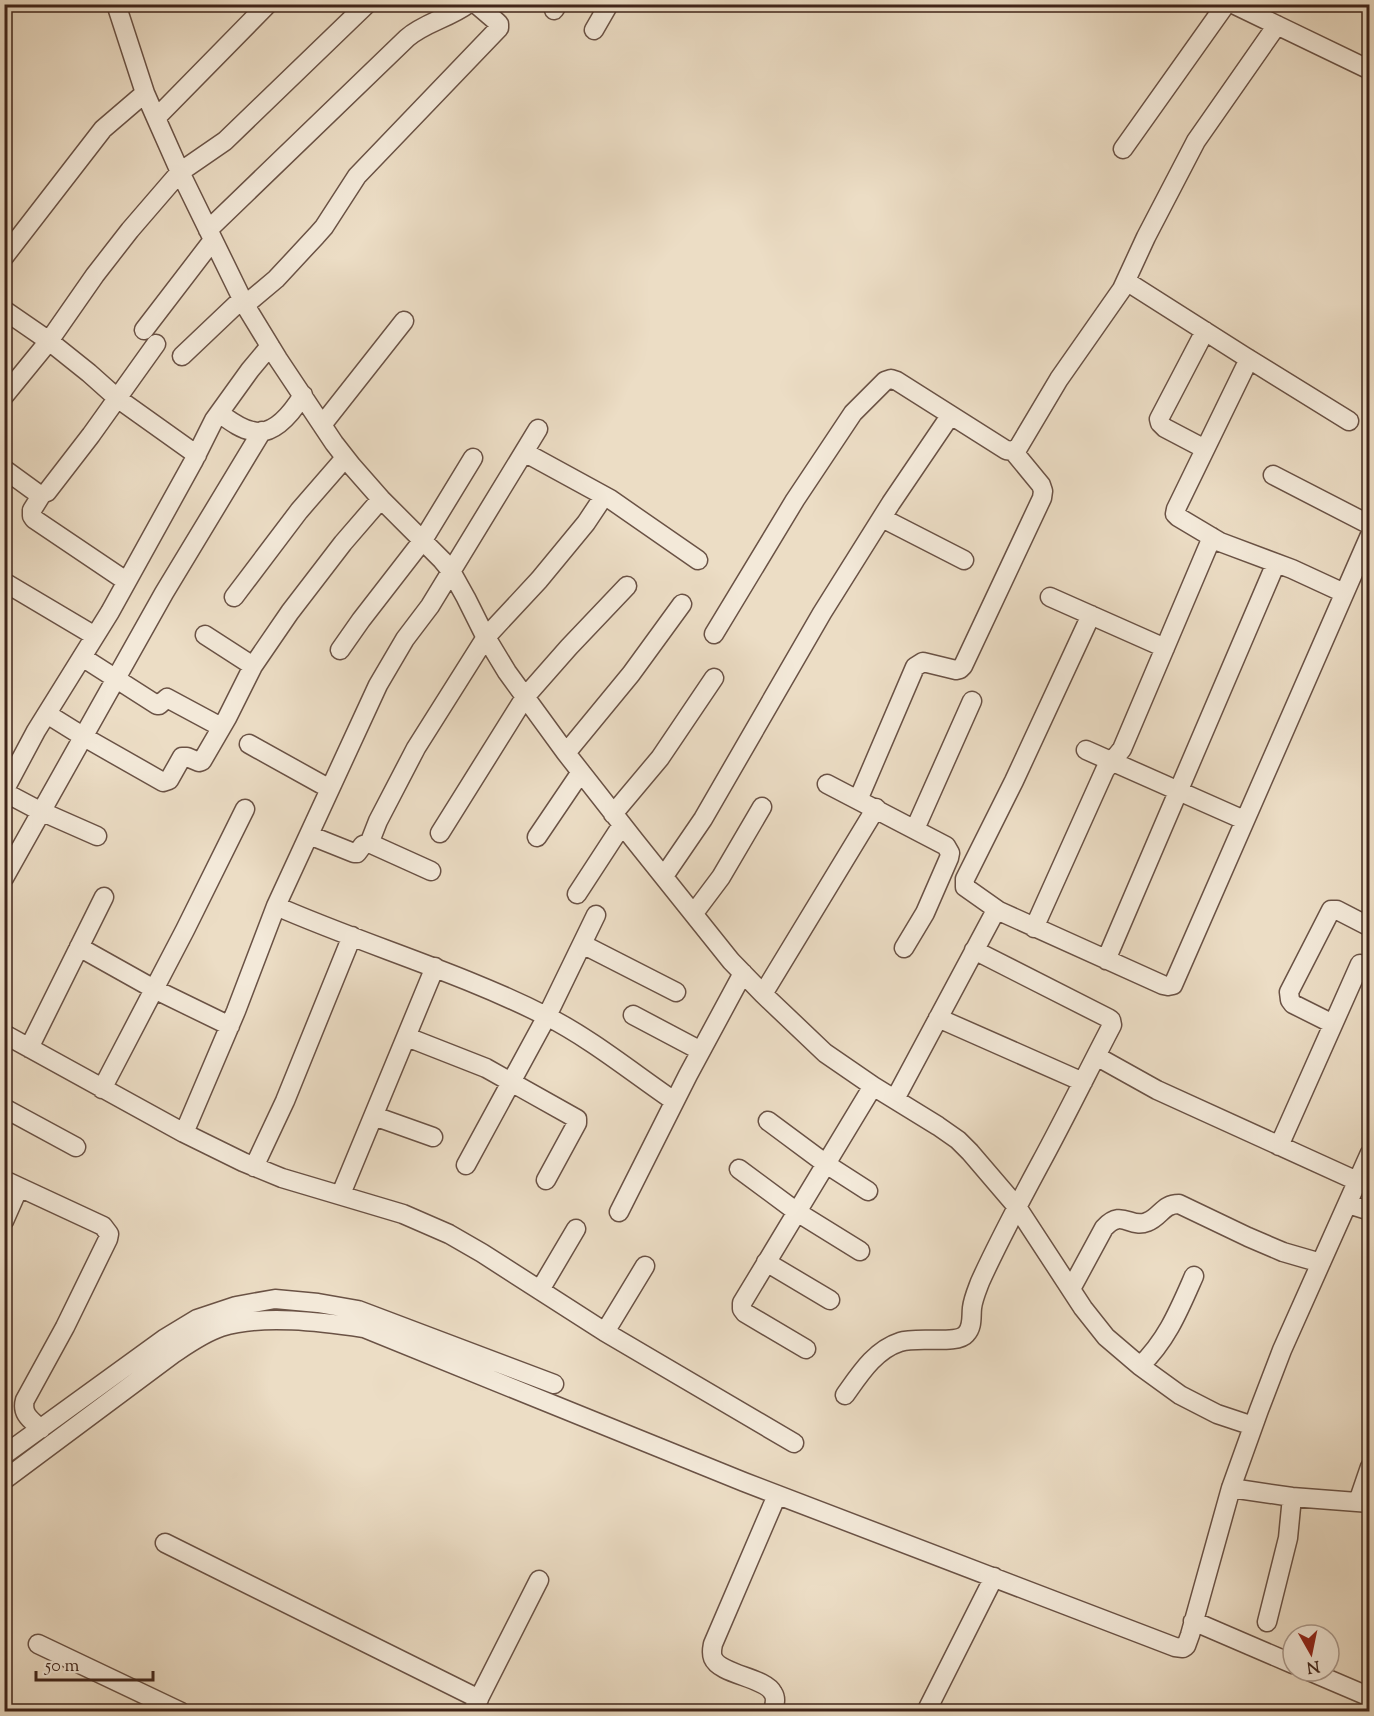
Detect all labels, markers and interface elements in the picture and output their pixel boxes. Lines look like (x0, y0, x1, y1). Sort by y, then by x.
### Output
north arrow (1281, 1623, 1341, 1683)
scale bar (36, 1644, 153, 1682)
text: N (1305, 1653, 1321, 1678)
text: 50 m (44, 1654, 80, 1680)

